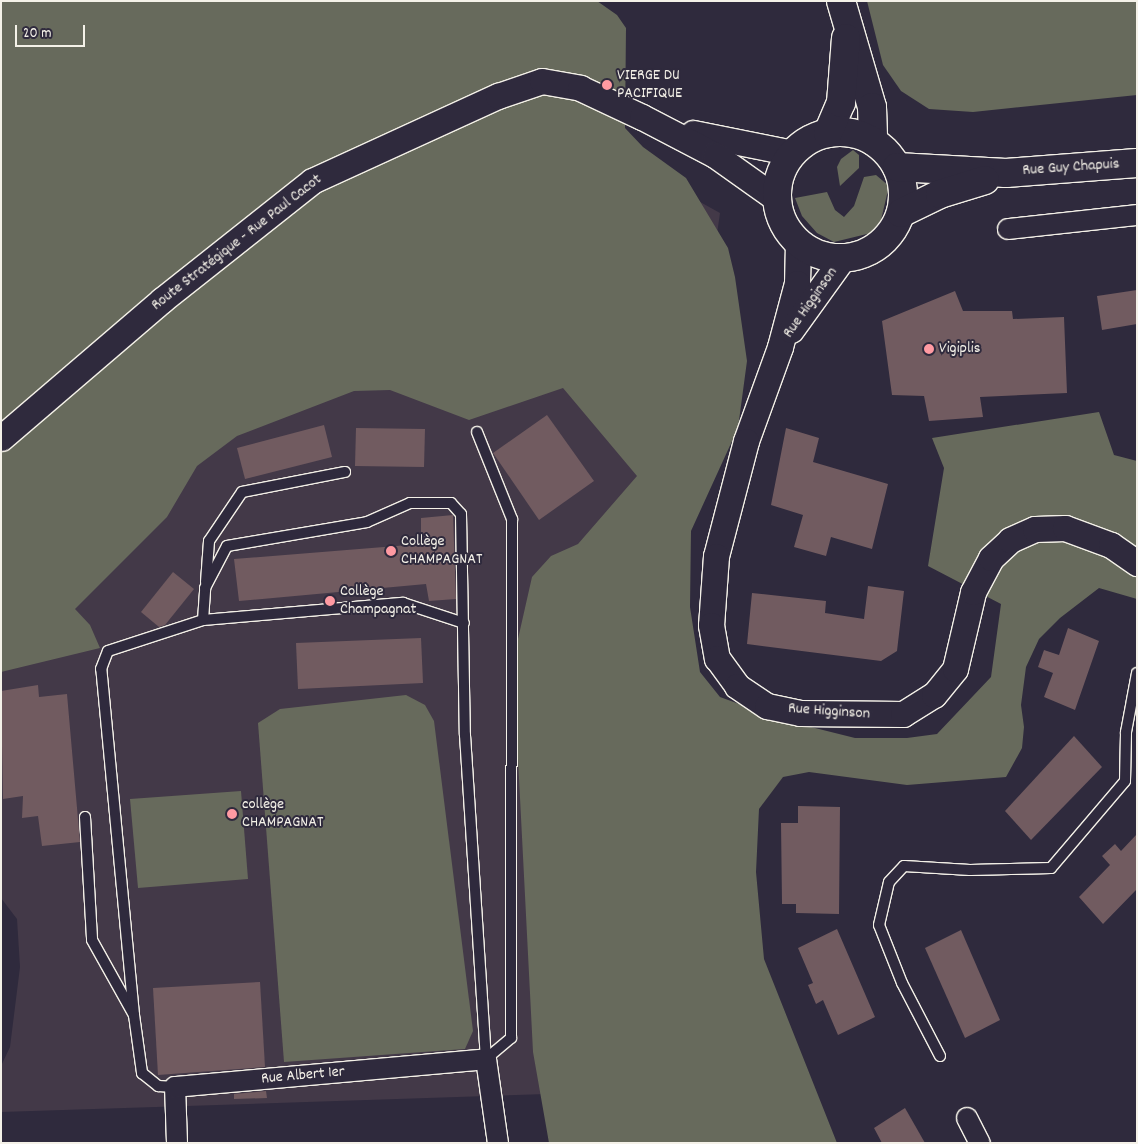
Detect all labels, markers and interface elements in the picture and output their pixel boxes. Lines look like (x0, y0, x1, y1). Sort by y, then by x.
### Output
scale bar (18, 15, 88, 47)
text: 20 m (23, 23, 51, 45)
place label: VIERGE DU PACIFIQUE (617, 66, 682, 104)
marker: VIERGE DU PACIFIQUE (601, 79, 613, 91)
street label: Rue Guy Chapuis (1022, 155, 1120, 181)
street label: Route Stratégique - Rue Paul Cacot (148, 171, 326, 315)
street label: Rue Higginson (780, 264, 842, 342)
place label: Vigiplis (939, 339, 980, 359)
marker: Vigiplis (923, 343, 935, 355)
place label: Collège CHAMPAGNAT (401, 532, 482, 570)
marker: Collège CHAMPAGNAT (385, 545, 397, 557)
place label: Collège Champagnat (340, 582, 416, 620)
marker: Collège Champagnat (324, 595, 336, 607)
street label: Rue Higginson (787, 700, 871, 724)
place label: collège CHAMPAGNAT (242, 795, 323, 833)
marker: collège CHAMPAGNAT (226, 808, 238, 820)
street label: Rue Albert 1er (260, 1063, 346, 1089)

